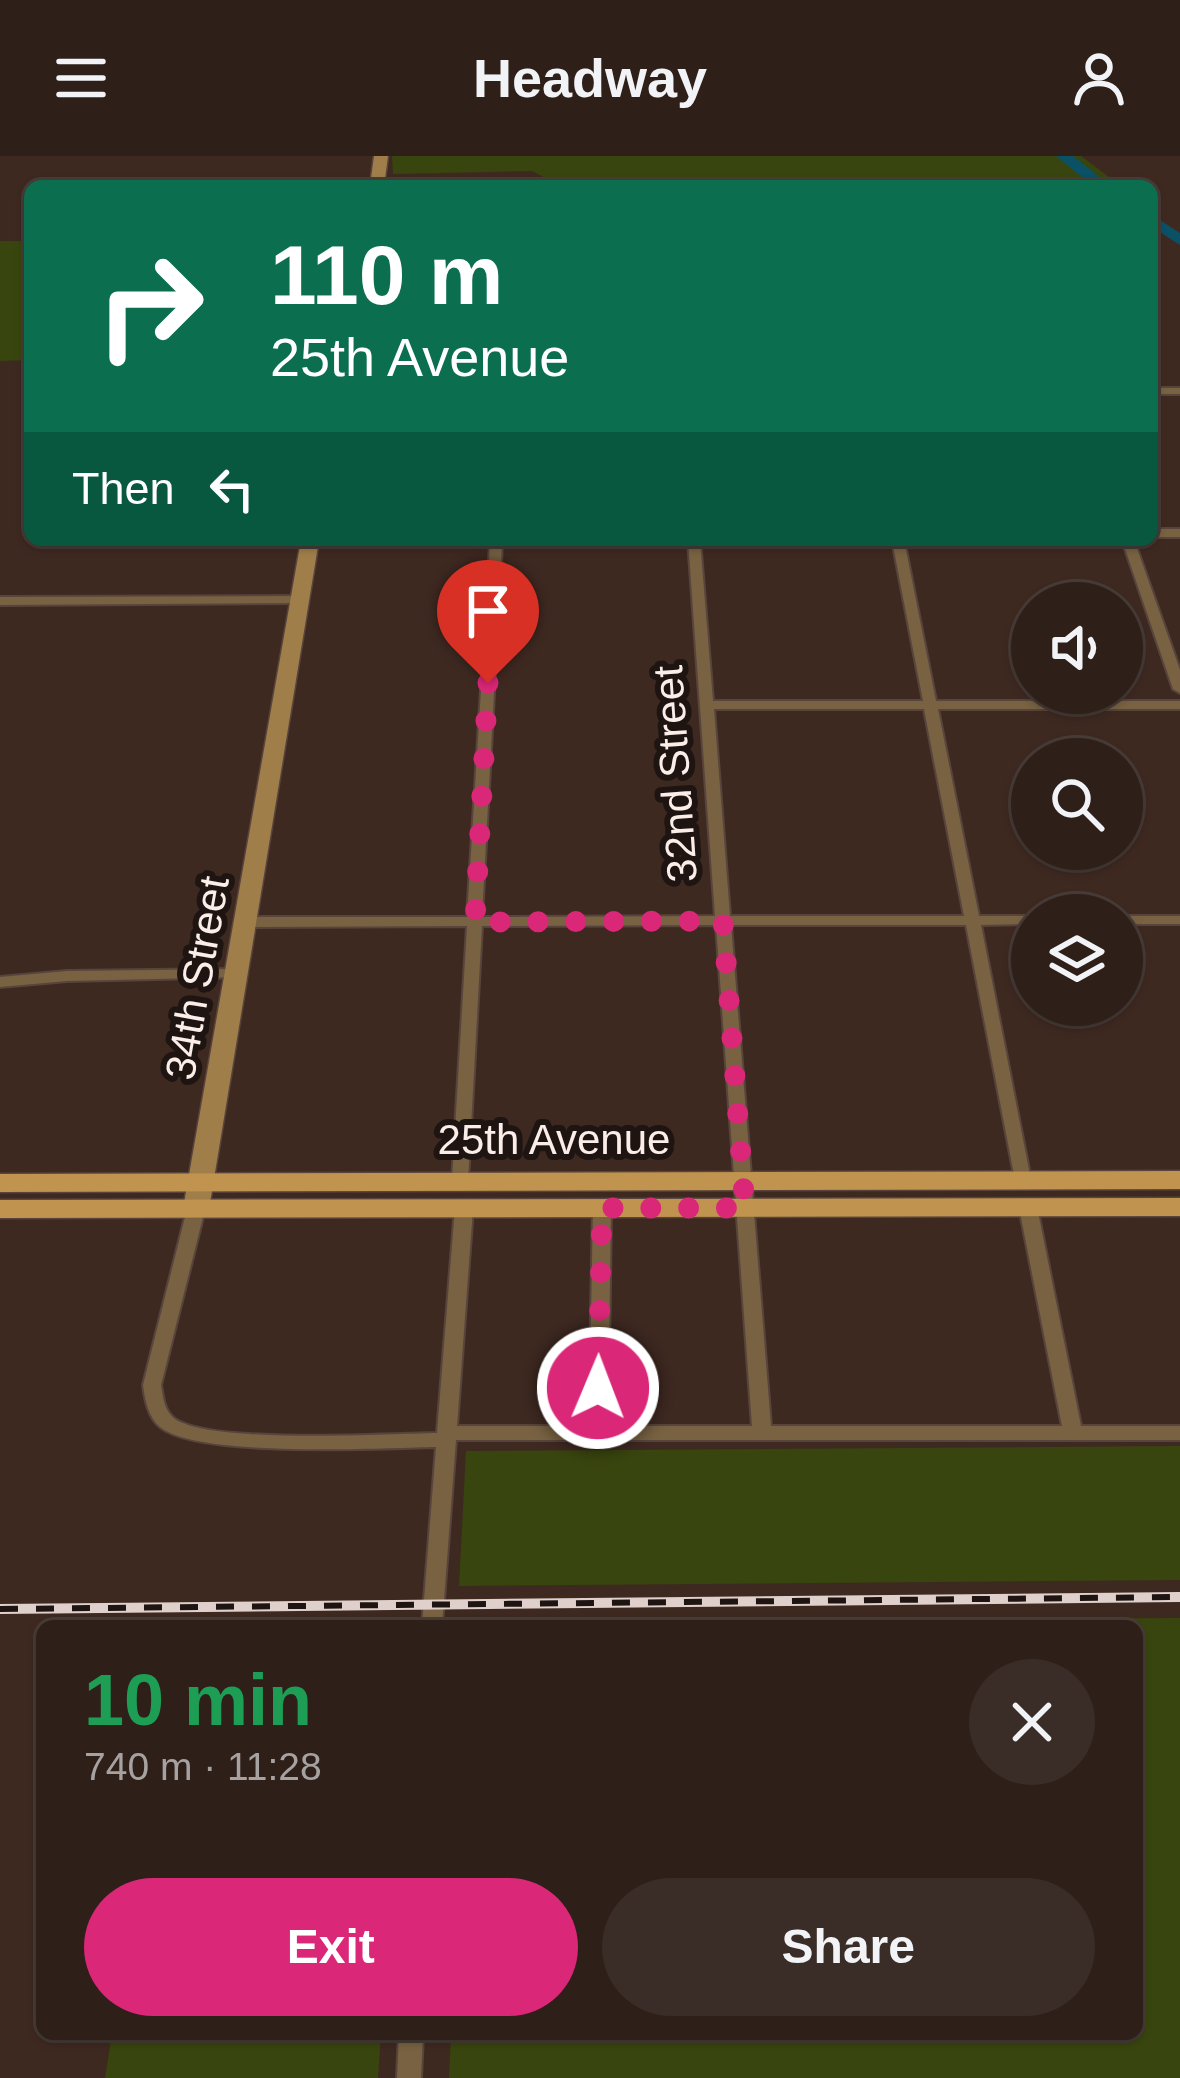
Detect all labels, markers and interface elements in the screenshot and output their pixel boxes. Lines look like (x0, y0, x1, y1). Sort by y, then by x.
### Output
icon: menu (48, 45, 114, 111)
icon: person (1066, 45, 1132, 111)
text: Headway (473, 48, 707, 108)
icon: right (72, 228, 228, 384)
text: 110 m (270, 228, 504, 322)
text: 25th Avenue (270, 327, 569, 387)
icon: left (199, 456, 265, 522)
text: Then (72, 463, 175, 514)
pin (437, 560, 539, 683)
icon: arrive (455, 578, 521, 644)
map controls (1011, 582, 1143, 1026)
button: sound (1011, 582, 1143, 714)
street label: 32nd Street (644, 664, 706, 884)
button: search (1011, 738, 1143, 870)
street label: 34th Street (156, 872, 238, 1083)
button: layers (1011, 894, 1143, 1026)
street label: 25th Avenue (438, 1116, 670, 1163)
position arrow (535, 1325, 661, 1451)
button: close (969, 1659, 1095, 1785)
text: 10 min (84, 1660, 312, 1740)
text: 740 m · 11:28 (84, 1745, 322, 1788)
button: Exit (84, 1878, 578, 2016)
button: Share (602, 1878, 1095, 2016)

